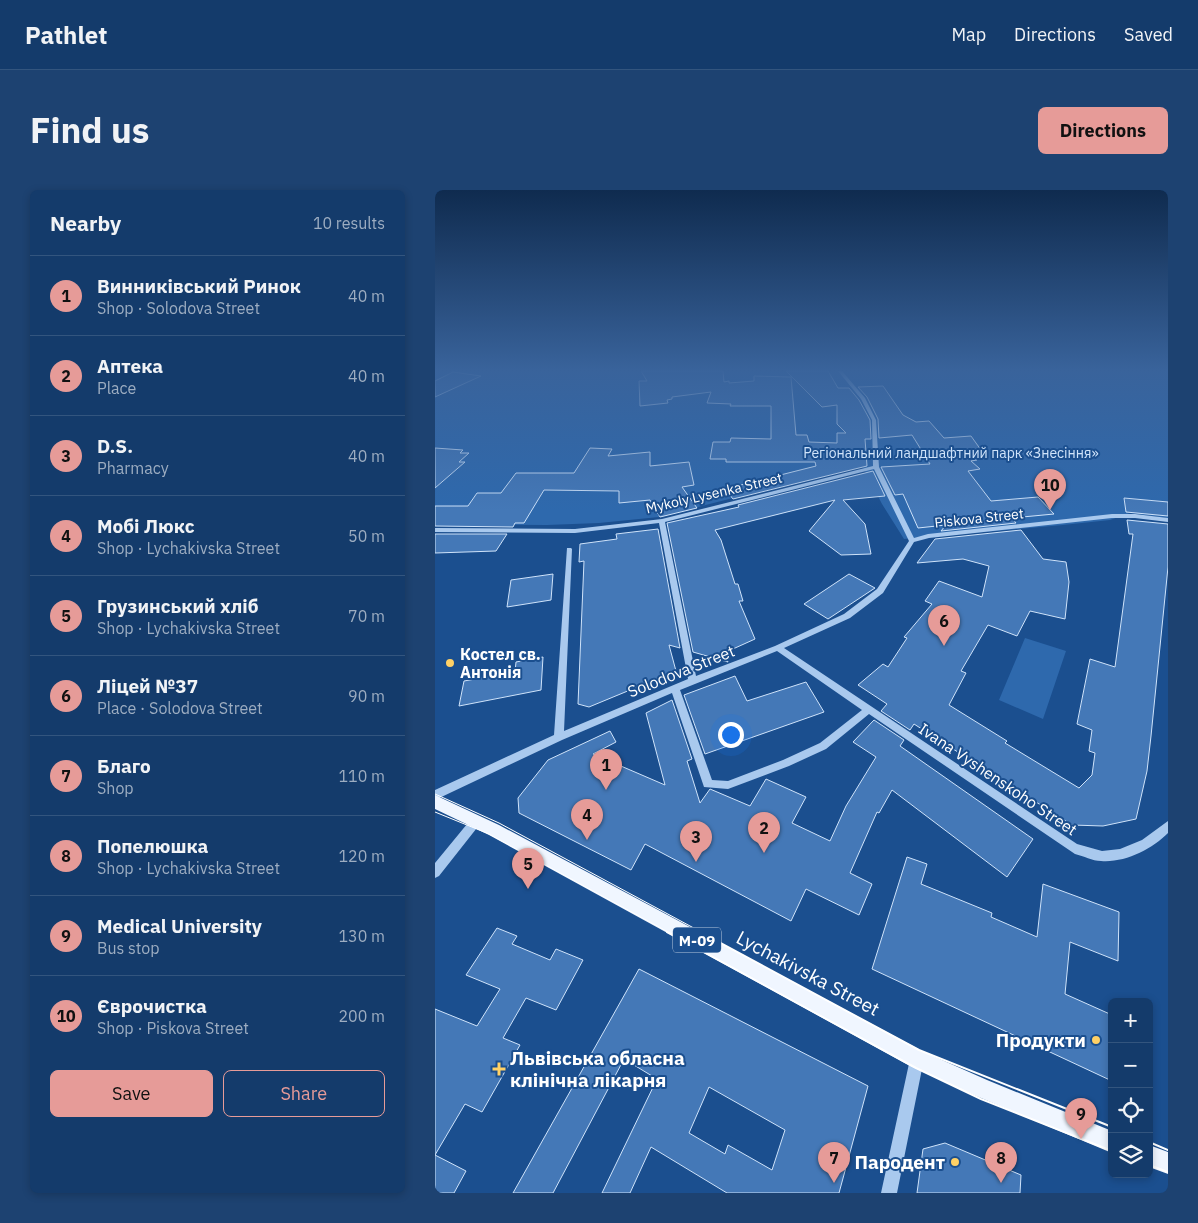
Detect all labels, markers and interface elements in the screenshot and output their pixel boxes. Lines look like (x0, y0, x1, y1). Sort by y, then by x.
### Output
text: Pathlet (25, 19, 107, 51)
text: Map (951, 23, 986, 46)
text: Directions (1014, 23, 1096, 46)
text: Saved (1124, 23, 1173, 46)
text: Find us (30, 107, 149, 153)
button: Directions (1038, 107, 1168, 154)
text: Nearby (50, 209, 121, 237)
text: 10 results (313, 213, 385, 233)
text: Винниківський Ринок (97, 274, 301, 298)
text: 1 (61, 286, 71, 306)
text: 40 m (348, 286, 385, 306)
text: Shop · Solodova Street (97, 298, 260, 318)
text: Аптека (97, 354, 163, 378)
text: 2 (61, 366, 71, 386)
text: 40 m (348, 366, 385, 386)
text: Place (97, 378, 136, 398)
text: D.S. (97, 434, 133, 458)
park label: Регіональний ландшафтний парк «Знесіння» (803, 444, 1099, 462)
text: 3 (61, 446, 71, 466)
text: 40 m (348, 446, 385, 466)
text: Pharmacy (97, 458, 169, 478)
street label: Mykoly Lysenka Street (644, 469, 784, 517)
pin: 10 (1034, 469, 1066, 510)
street label: Piskova Street (933, 504, 1025, 532)
text: Мобі Люкс (97, 514, 194, 538)
text: 4 (61, 526, 71, 546)
text: 50 m (348, 526, 385, 546)
text: Shop · Lychakivska Street (97, 538, 280, 558)
text: Грузинський хліб (97, 594, 259, 618)
pin: 6 (928, 605, 960, 646)
text: 5 (61, 606, 71, 626)
text: 70 m (348, 606, 385, 626)
text: Shop · Lychakivska Street (97, 618, 280, 638)
street label: Solodova Street (625, 640, 737, 702)
place label: Костел св. Антонія (460, 644, 541, 682)
marker: Костел св. Антонія (444, 657, 456, 669)
text: Ліцей №37 (97, 674, 198, 698)
text: 6 (61, 686, 71, 706)
text: 90 m (348, 686, 385, 706)
text: Place · Solodova Street (97, 698, 263, 718)
street label: Ivana Vyshenskoho Street (915, 718, 1081, 840)
your location (718, 722, 744, 748)
pin: 1 (590, 749, 622, 790)
text: Благо (97, 754, 151, 778)
text: 7 (61, 766, 71, 786)
text: 110 m (338, 766, 385, 786)
text: Shop (97, 778, 134, 798)
pin: 4 (571, 799, 603, 840)
pin: 2 (748, 812, 780, 853)
pin: 3 (680, 821, 712, 862)
text: Попелюшка (97, 834, 208, 858)
text: 8 (61, 846, 71, 866)
text: 120 m (338, 846, 385, 866)
pin: 5 (512, 848, 544, 889)
text: Shop · Lychakivska Street (97, 858, 280, 878)
text: Medical University (97, 914, 262, 938)
street label: Lychakivska Street (732, 925, 884, 1021)
text: 9 (61, 926, 71, 946)
text: 130 m (338, 926, 385, 946)
road number: М-09 (673, 928, 721, 952)
text: Bus stop (97, 938, 160, 958)
text: Єврочистка (97, 994, 207, 1018)
map controls (1108, 998, 1153, 1178)
button: + (1108, 998, 1153, 1043)
text: 10 (56, 1006, 76, 1026)
text: 200 m (338, 1006, 385, 1026)
text: Shop · Piskova Street (97, 1018, 249, 1038)
place label: Продукти (996, 1028, 1086, 1052)
marker: Продукти (1090, 1034, 1102, 1046)
button: − (1108, 1043, 1153, 1088)
place label: Львівська обласна клінічна лікарня (510, 1046, 685, 1092)
marker: Львівська обласна клінічна лікарня (492, 1062, 506, 1076)
button: Save (50, 1070, 213, 1117)
button: Share (223, 1070, 385, 1117)
button: locate (1108, 1088, 1153, 1133)
pin: 9 (1065, 1098, 1097, 1139)
button: layers (1108, 1133, 1153, 1178)
pin: 7 (818, 1142, 850, 1183)
pin: 8 (985, 1142, 1017, 1183)
place label: Пародент (854, 1150, 945, 1174)
marker: Пародент (949, 1156, 961, 1168)

